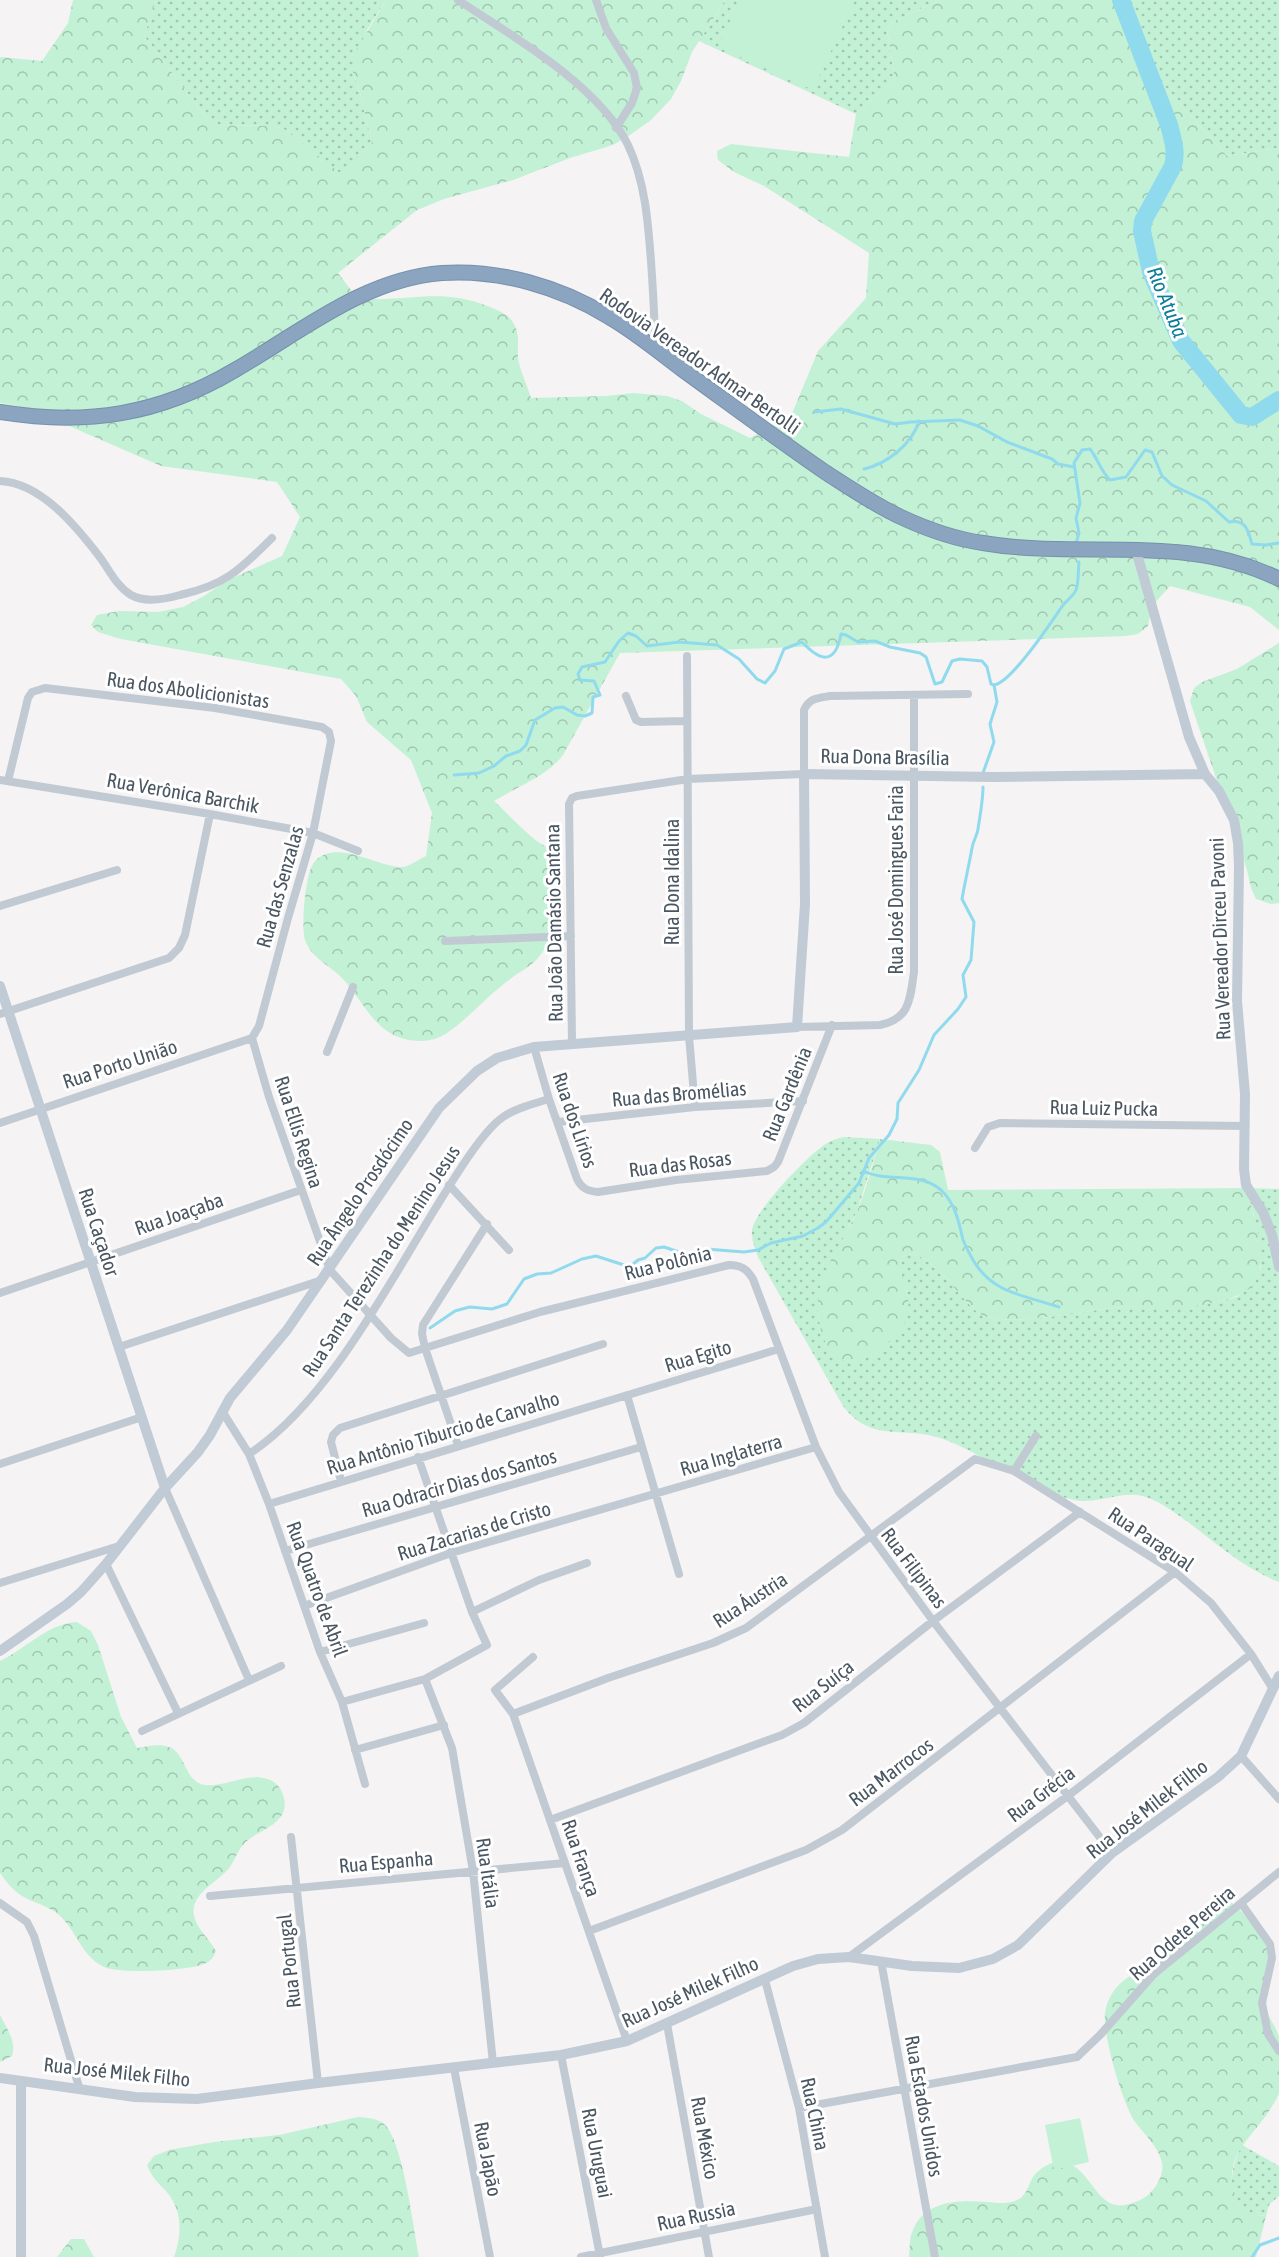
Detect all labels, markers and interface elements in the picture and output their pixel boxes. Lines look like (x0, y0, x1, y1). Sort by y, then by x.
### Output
water label: Rio Atuba (1143, 263, 1193, 341)
street label: Rodovia Vereador Admar Bertolli (596, 283, 805, 439)
street label: Rua dos Abolicionistas (105, 667, 271, 712)
street label: Rua Dona Brasília (820, 744, 950, 769)
street label: Rua Verônica Barchik (105, 768, 261, 817)
street label: Rua José Domingues Faria (884, 785, 907, 975)
street label: Rua Dona Idalina (660, 819, 683, 945)
street label: Rua das Senzalas (251, 823, 308, 950)
street label: Rua João Damásio Santana (540, 824, 567, 1022)
street label: Rua Vereador Dirceu Pavoni (1204, 837, 1235, 1041)
street label: Rua Porto União (60, 1034, 180, 1093)
street label: Rua Gardênia (757, 1043, 816, 1144)
street label: Rua dos Lírios (548, 1069, 603, 1171)
street label: Rua Ellis Regina (271, 1073, 328, 1191)
street label: Rua das Bromélias (611, 1076, 747, 1111)
street label: Rua Luiz Pucka (1050, 1095, 1159, 1120)
street label: Rua Ângelo Prosdócimo (302, 1114, 417, 1270)
street label: Rua Santa Terezinha do Menino Jesus (297, 1141, 464, 1381)
street label: Rua das Rosas (627, 1146, 733, 1181)
street label: Rua Caçador (74, 1185, 125, 1280)
street label: Rua Joaçaba (131, 1188, 226, 1239)
street label: Rua Polônia (622, 1241, 714, 1284)
street label: Rua Egito (662, 1335, 734, 1377)
street label: Rua Antônio Tiburcio de Carvalho (324, 1386, 562, 1479)
street label: Rua Inglaterra (677, 1429, 785, 1480)
street label: Rua Odracir Dias dos Santos (359, 1444, 559, 1521)
street label: Rua Zacarias de Cristo (394, 1496, 553, 1565)
street label: Rua Paragual (1104, 1502, 1199, 1576)
street label: Rua Quatro de Abril (282, 1518, 353, 1660)
street label: Rua Filipinas (877, 1523, 952, 1612)
street label: Rua Áustria (708, 1567, 791, 1632)
street label: Rua Suíça (788, 1655, 858, 1717)
street label: Rua Marrocos (844, 1732, 937, 1811)
street label: Rua José Milek Filho (1082, 1754, 1212, 1863)
street label: Rua Grécia (1002, 1761, 1079, 1826)
street label: Rua França (557, 1816, 605, 1900)
street label: Rua Itália (472, 1836, 505, 1910)
street label: Rua Espanha (338, 1846, 434, 1877)
street label: Rua Odete Pereira (1124, 1881, 1239, 1985)
street label: Rua Portugal (272, 1912, 305, 2009)
street label: Rua José Milek Filho (618, 1951, 762, 2032)
street label: Rua Estados Unidos (901, 2033, 948, 2178)
street label: Rua José Milek Filho (43, 2052, 191, 2091)
street label: Rua China (797, 2075, 834, 2152)
street label: Rua México (687, 2095, 724, 2181)
street label: Rua Uruguai (577, 2106, 617, 2200)
street label: Rua Japão (470, 2120, 507, 2198)
street label: Rua Russia (655, 2196, 737, 2235)

